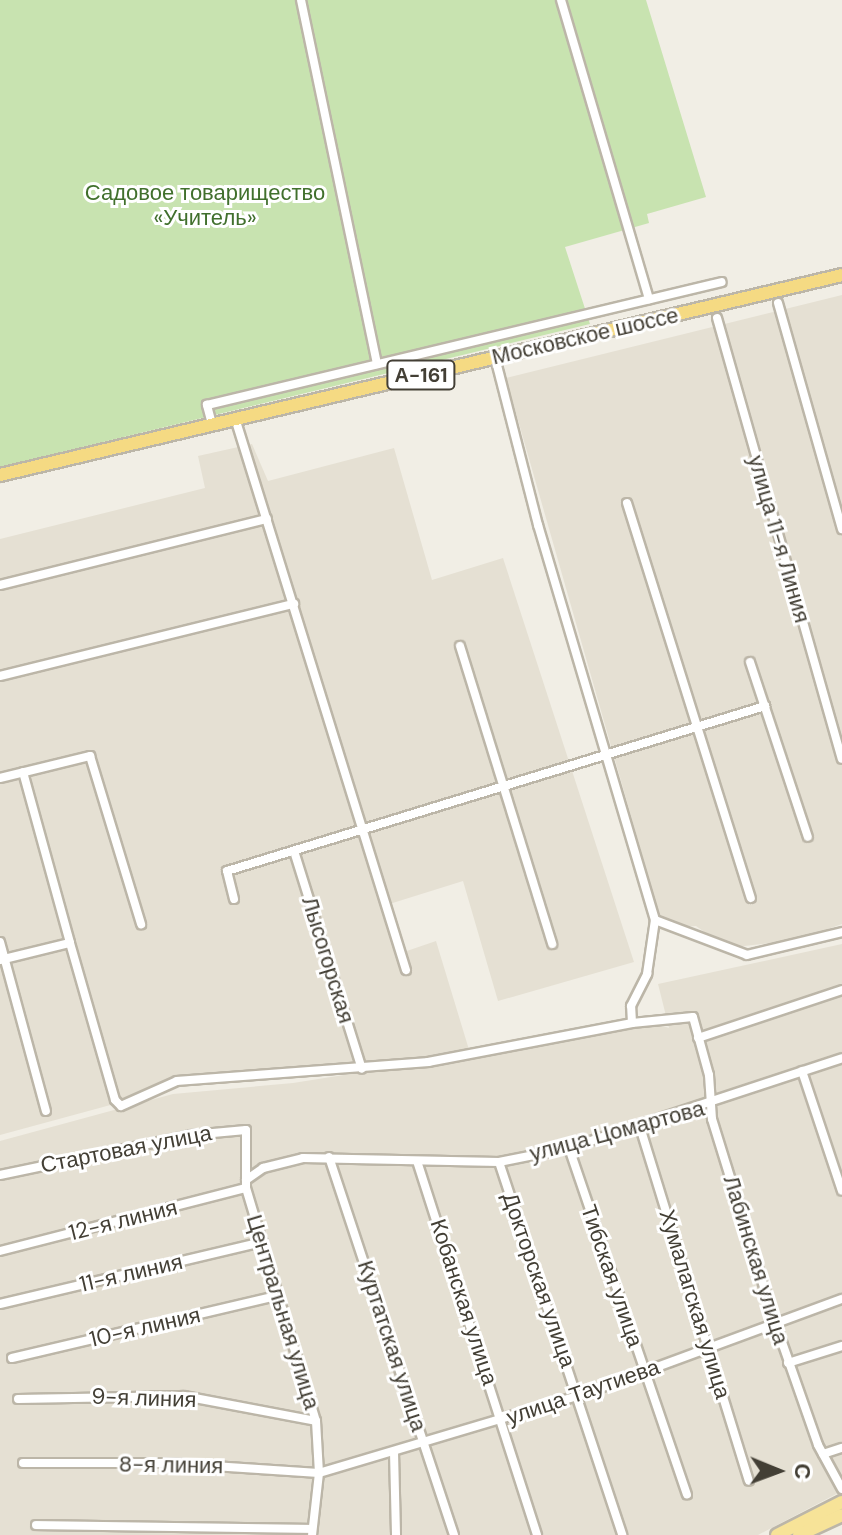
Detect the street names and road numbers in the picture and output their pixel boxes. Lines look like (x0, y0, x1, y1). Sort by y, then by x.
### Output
street label: Московское шоссе (489, 302, 681, 370)
road number: А-161 (385, 359, 457, 391)
street label: улица 11-я Линия (742, 452, 816, 626)
street label: Лысогорская (296, 894, 360, 1026)
street label: улица Цомартова (527, 1095, 707, 1167)
street label: Стартовая улица (38, 1119, 214, 1179)
street label: Лабинская улица (718, 1172, 794, 1348)
street label: Докторская улица (497, 1189, 581, 1371)
street label: 12-я линия (66, 1194, 180, 1246)
street label: Тибская улица (575, 1201, 649, 1351)
street label: Хумалагская улица (654, 1206, 736, 1402)
street label: Центральная улица (241, 1211, 325, 1413)
street label: Кобанская улица (425, 1216, 503, 1388)
street label: 11-я линия (77, 1248, 185, 1298)
street label: Куртатская улица (352, 1257, 432, 1435)
street label: 10-я линия (87, 1301, 203, 1353)
street label: улица Таутиева (503, 1353, 663, 1431)
street label: 9-я линия (91, 1383, 197, 1413)
street label: 8-я линия (119, 1451, 223, 1479)

